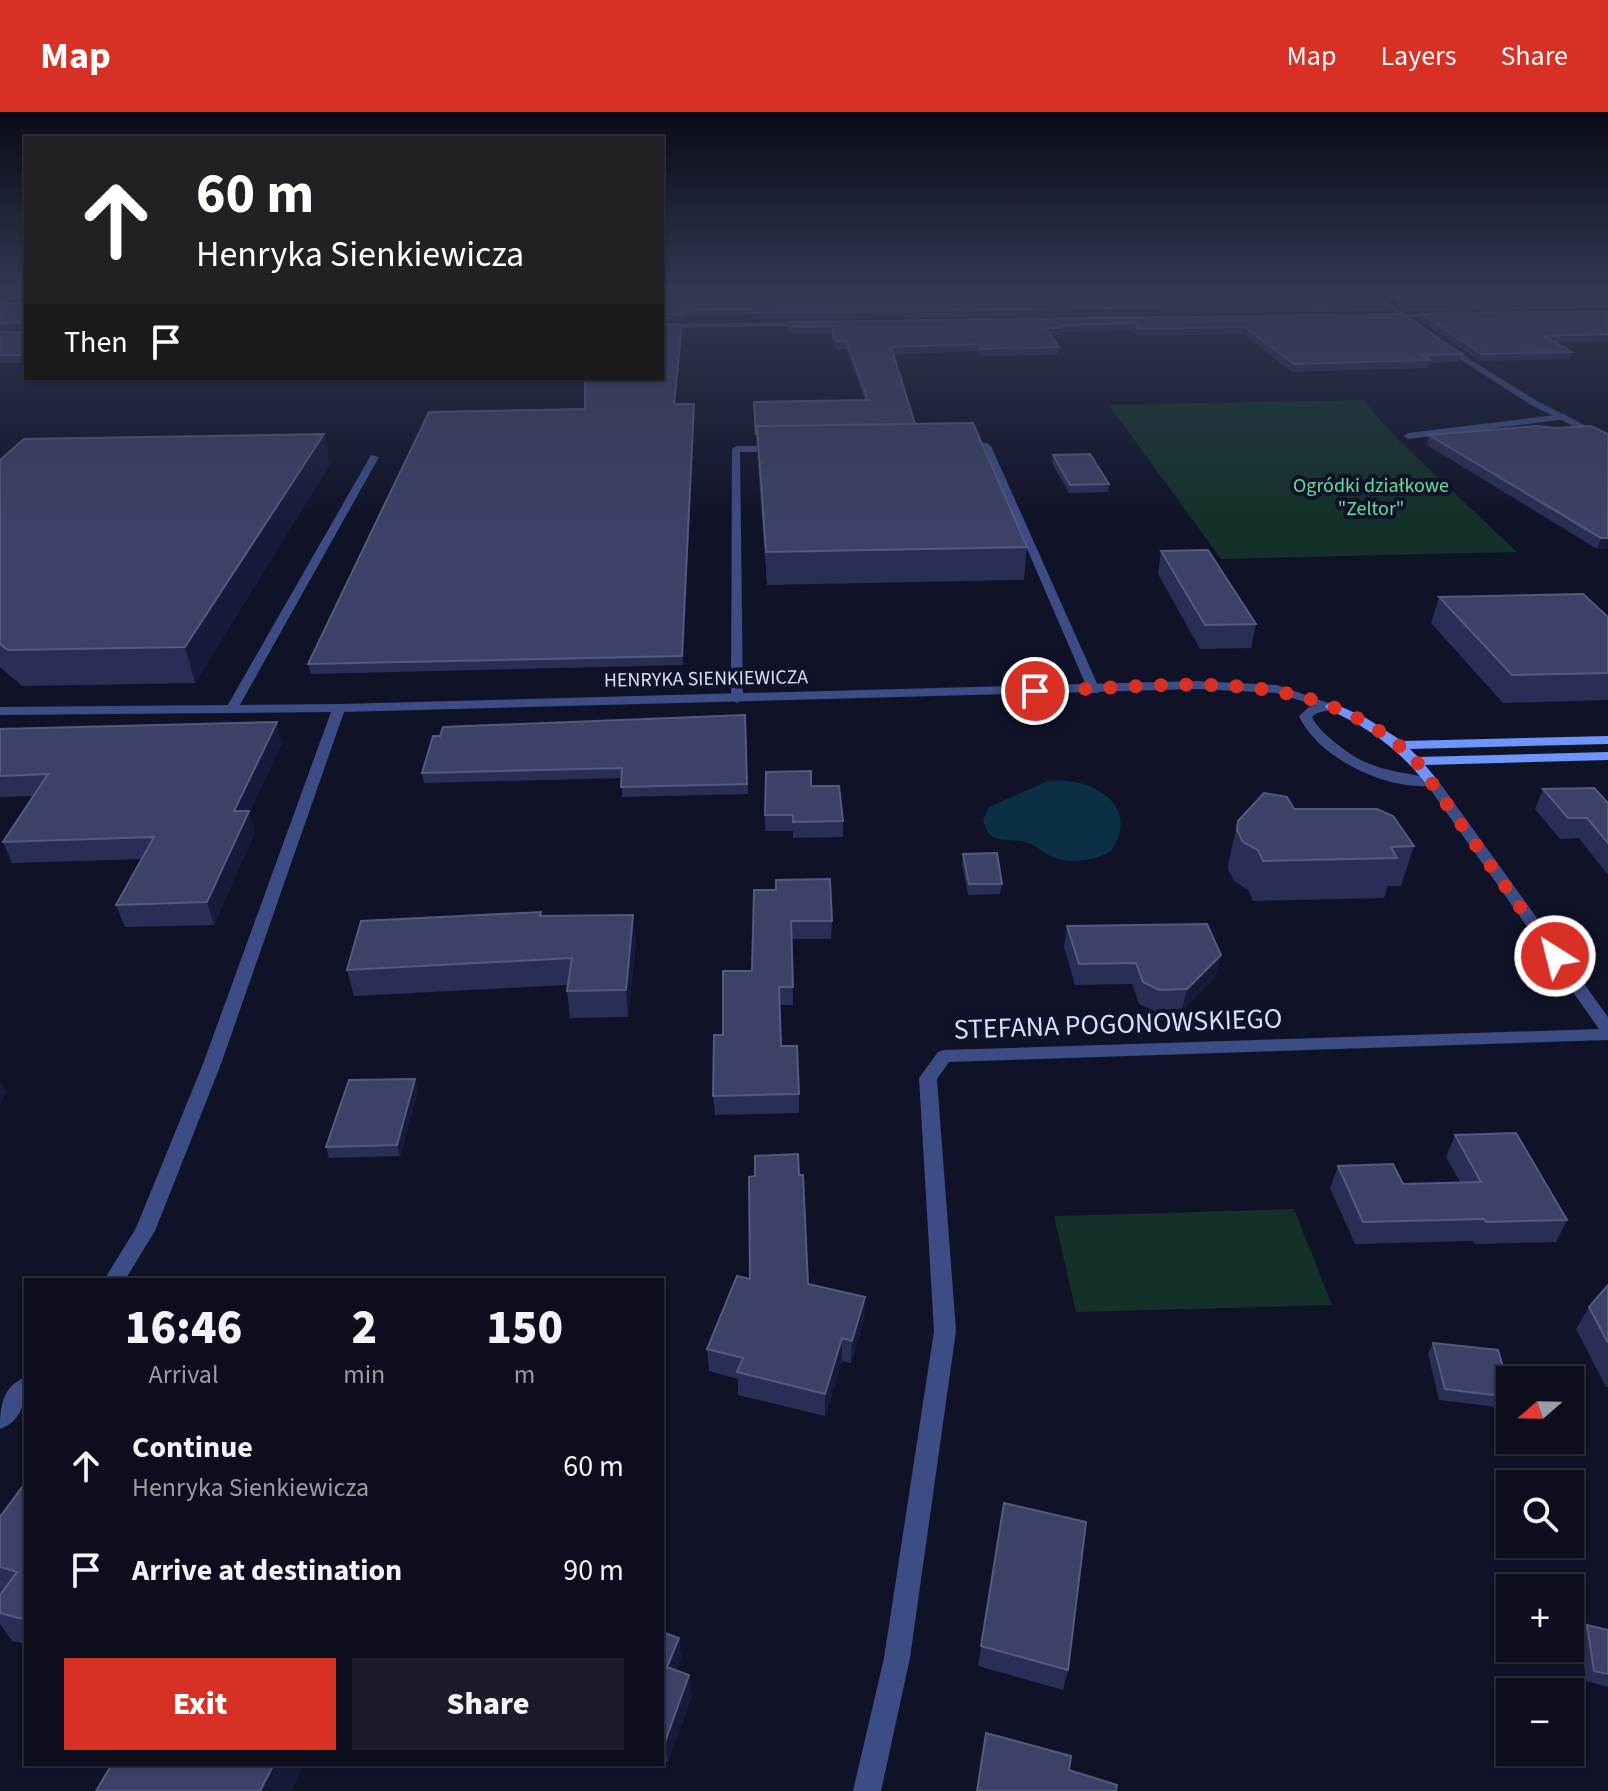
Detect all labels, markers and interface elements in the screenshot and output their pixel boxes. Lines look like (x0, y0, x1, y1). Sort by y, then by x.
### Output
text: Map (40, 29, 111, 83)
text: Map (1286, 36, 1336, 76)
text: Layers (1380, 36, 1456, 76)
text: Share (1500, 36, 1568, 76)
text: 60 m (196, 155, 314, 234)
icon: ahead (64, 168, 168, 272)
text: Henryka Sienkiewicza (196, 229, 524, 280)
icon: arrive (144, 320, 188, 364)
text: Then (64, 321, 128, 364)
park label: Ogródki działkowe "Zeltor" (1293, 472, 1449, 523)
pin (1001, 657, 1069, 725)
street label: HENRYKA SIENKIEWICZA (604, 663, 808, 695)
icon: arrive (1013, 669, 1057, 713)
position arrow (1513, 914, 1597, 998)
street label: STEFANA POGONOWSKIEGO (953, 998, 1283, 1050)
text: 16:46 (125, 1294, 242, 1362)
text: 2 (351, 1294, 377, 1362)
text: 150 (486, 1294, 563, 1362)
text: Arrival (149, 1356, 219, 1393)
text: min (343, 1356, 385, 1393)
text: m (514, 1356, 535, 1393)
north arrow (1496, 1366, 1584, 1454)
map controls (1496, 1366, 1584, 1766)
text: Continue (132, 1426, 253, 1469)
icon: ahead (64, 1444, 108, 1488)
text: 60 m (563, 1445, 624, 1488)
text: Henryka Sienkiewicza (132, 1469, 369, 1506)
button: search (1496, 1470, 1584, 1558)
icon: arrive (64, 1548, 108, 1592)
text: Arrive at destination (132, 1549, 402, 1592)
text: 90 m (563, 1549, 624, 1592)
button: + (1496, 1574, 1584, 1662)
button: Exit (64, 1658, 336, 1750)
button: Share (352, 1658, 624, 1750)
button: − (1496, 1678, 1584, 1766)

